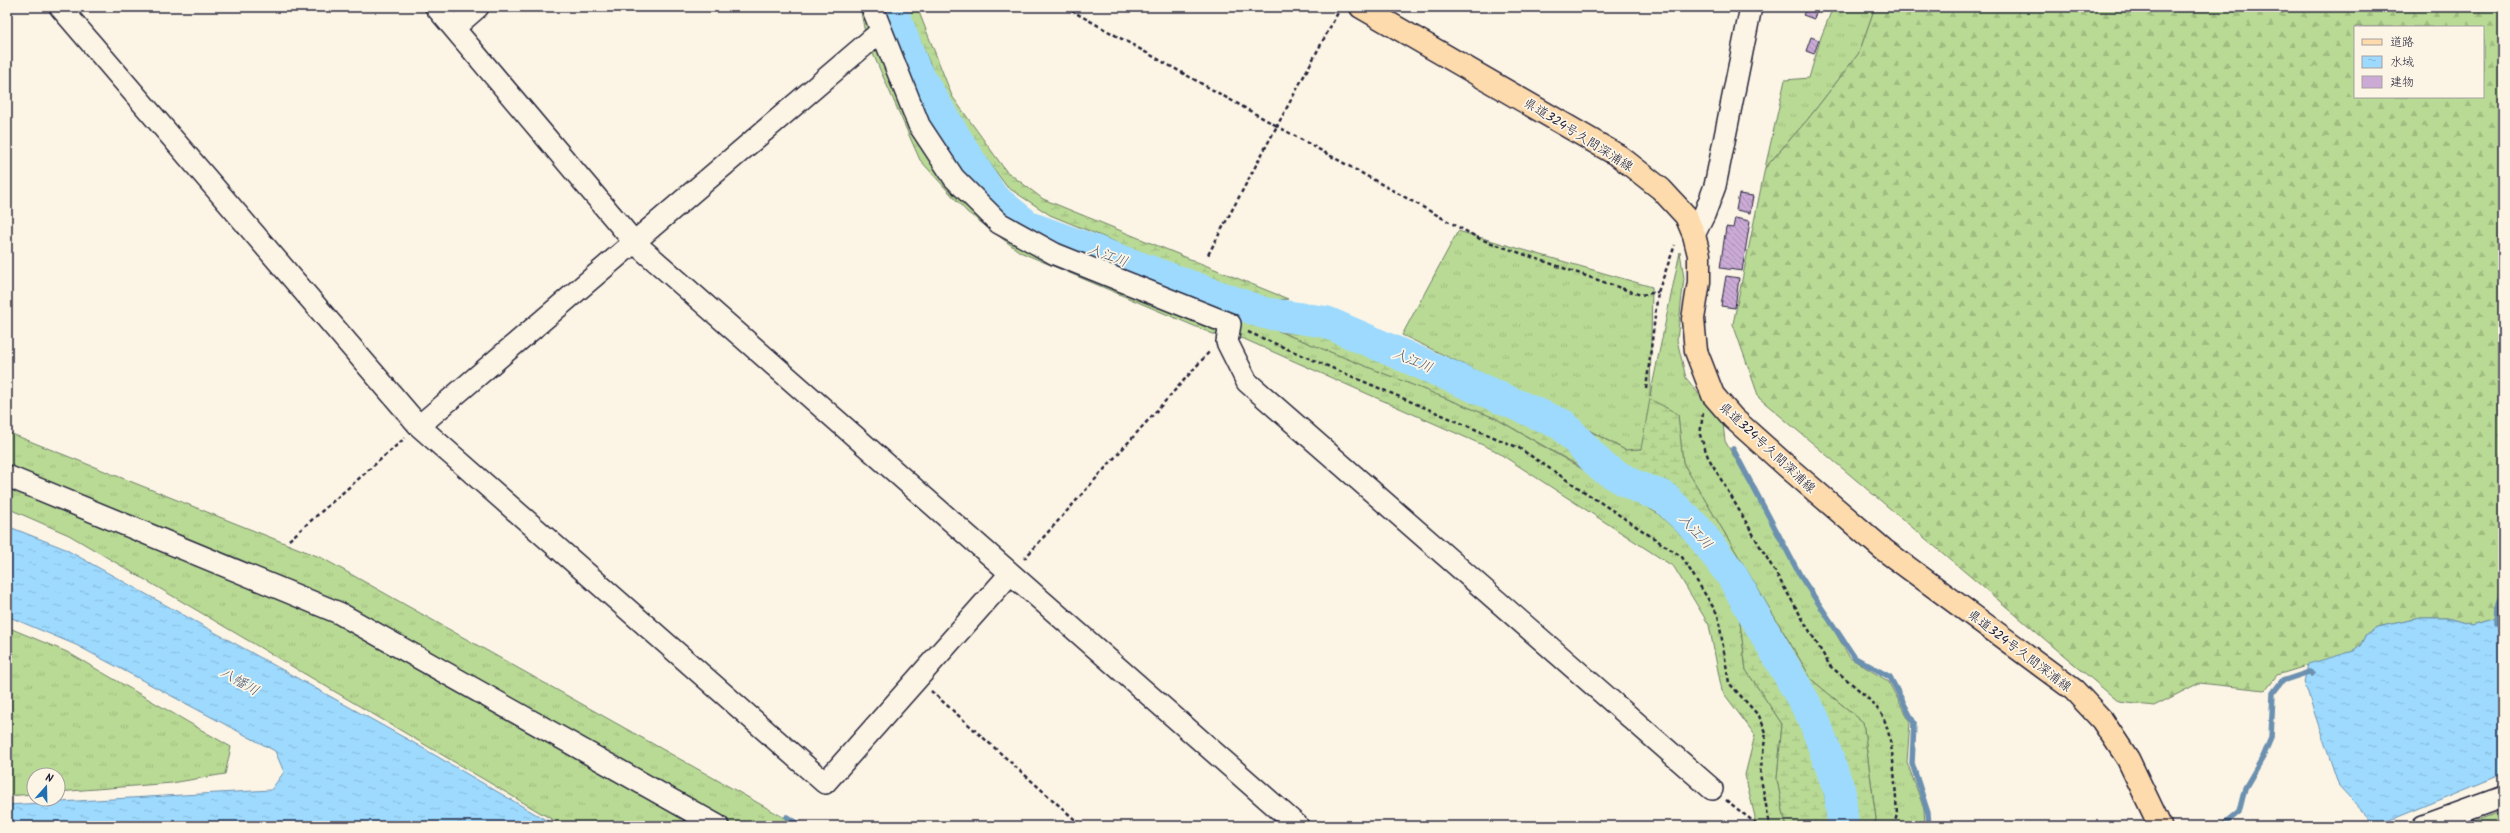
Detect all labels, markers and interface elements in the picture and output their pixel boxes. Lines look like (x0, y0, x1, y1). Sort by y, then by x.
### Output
legend (2354, 26, 2484, 98)
text: 道路 (2390, 33, 2414, 52)
text: 水域 (2390, 53, 2414, 72)
text: 建物 (2390, 73, 2414, 92)
street label: 県道324号久間深浦線 (1519, 93, 1638, 178)
water label: 入江川 (1084, 238, 1131, 273)
water label: 入江川 (1389, 343, 1436, 379)
street label: 県道324号久間深浦線 (1714, 397, 1821, 499)
water label: 入江川 (1673, 509, 1717, 555)
street label: 県道324号久間深浦線 (1962, 605, 2077, 698)
water label: 八幡川 (216, 662, 263, 702)
north arrow (26, 767, 66, 807)
text: N (43, 769, 55, 788)

